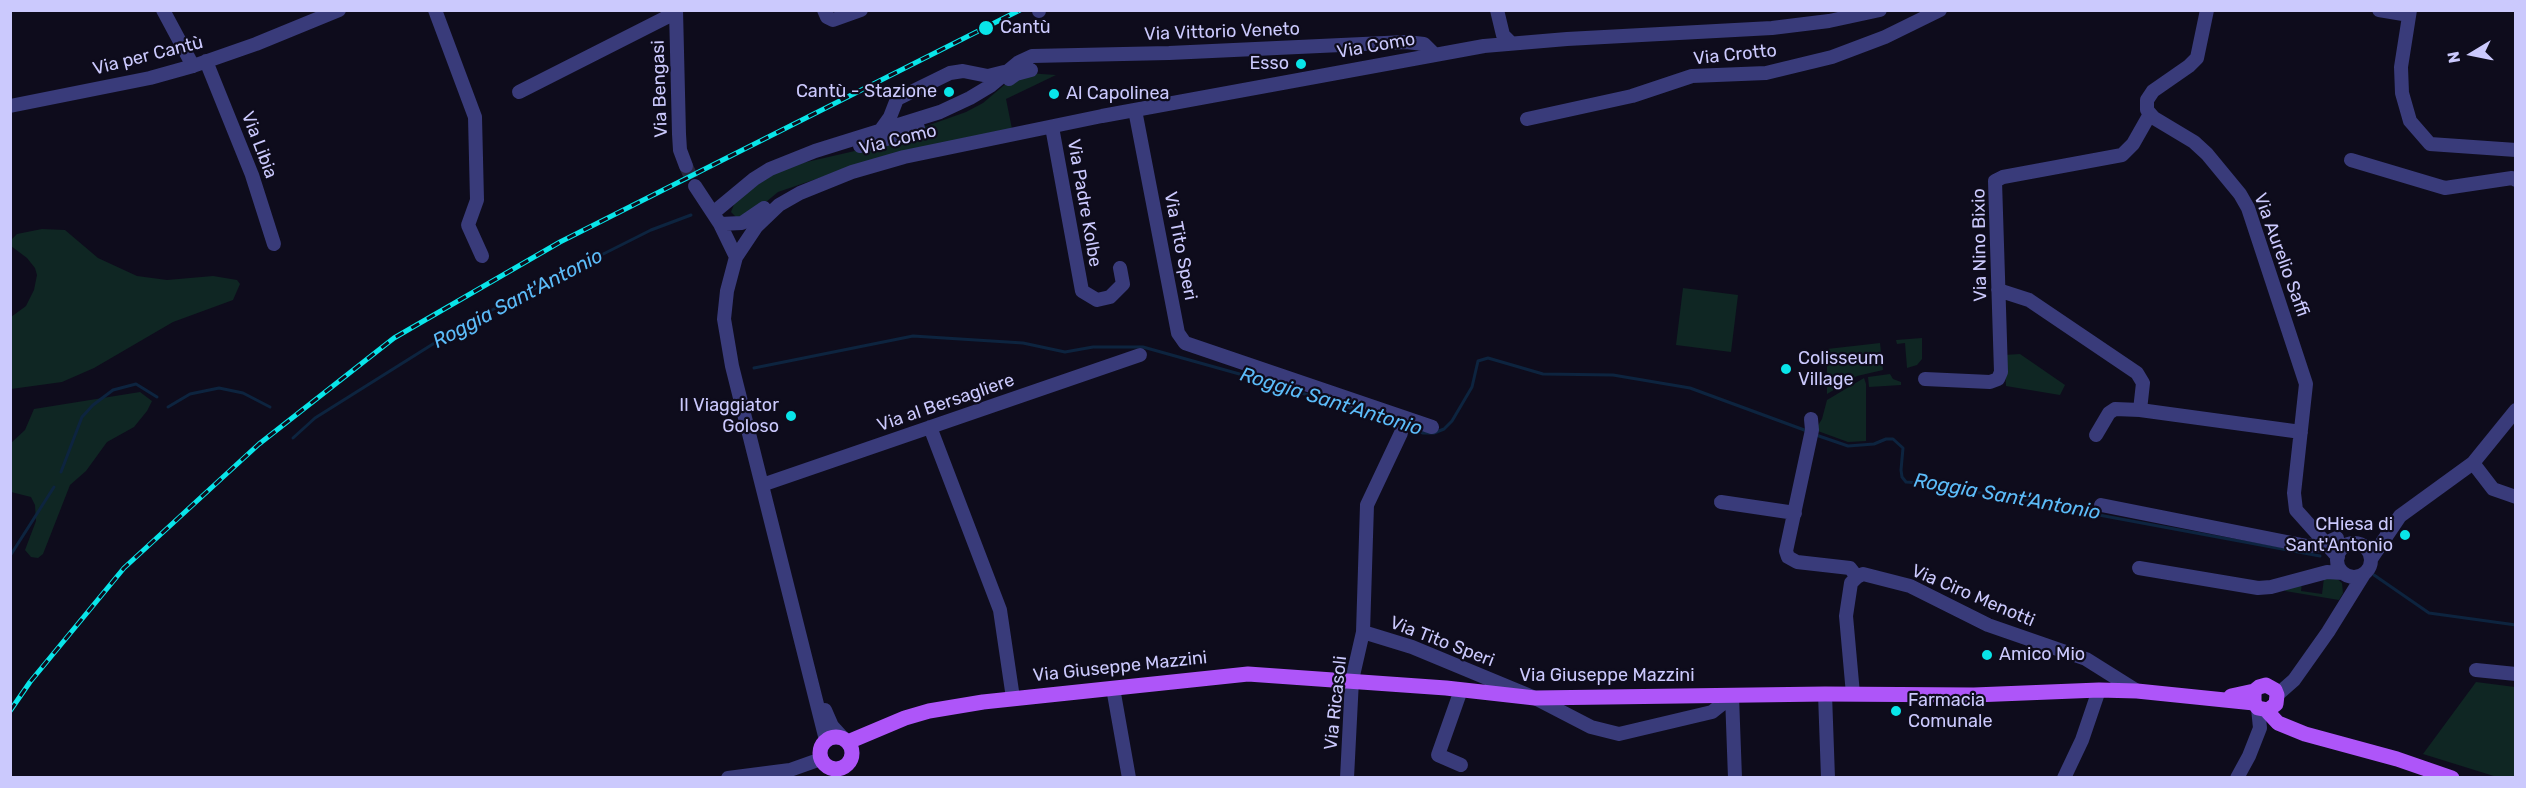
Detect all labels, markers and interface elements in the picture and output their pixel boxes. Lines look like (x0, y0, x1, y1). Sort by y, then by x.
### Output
place label: Cantù (1000, 17, 1051, 39)
street label: Via Vittorio Veneto (1144, 18, 1300, 46)
marker: Cantù (977, 19, 995, 37)
north arrow (2442, 24, 2502, 84)
street label: Via Como (1335, 28, 1417, 64)
street label: Via per Cantù (91, 32, 205, 80)
street label: Via Bengasi (648, 40, 672, 138)
street label: Via Crotto (1692, 40, 1778, 70)
text: N (2443, 50, 2464, 65)
place label: Esso (1249, 53, 1289, 75)
marker: Esso (1294, 57, 1308, 71)
place label: Cantù - Stazione (796, 81, 937, 103)
place label: Al Capolinea (1066, 83, 1169, 105)
marker: Cantù - Stazione (942, 85, 956, 99)
marker: Al Capolinea (1047, 87, 1061, 101)
street label: Via Libia (236, 108, 282, 182)
street label: Via Como (857, 120, 939, 160)
street label: Via Padre Kolbe (1062, 137, 1106, 269)
street label: Via Nino Bixio (1968, 188, 1992, 302)
street label: Via Tito Speri (1159, 190, 1201, 302)
street label: Via Aurelio Saffi (2249, 190, 2313, 320)
water label: Roggia Sant'Antonio (429, 244, 607, 354)
place label: Colisseum Village (1798, 348, 1884, 391)
marker: Colisseum Village (1779, 362, 1793, 376)
water label: Roggia Sant'Antonio (1237, 363, 1425, 441)
street label: Via al Bersagliere (875, 369, 1017, 437)
place label: Il Viaggiator Goloso (679, 395, 779, 438)
marker: Il Viaggiator Goloso (784, 409, 798, 423)
water label: Roggia Sant'Antonio (1912, 469, 2102, 525)
place label: CHiesa di Sant'Antonio (2286, 514, 2393, 556)
marker: CHiesa di Sant'Antonio (2398, 528, 2412, 542)
street label: Via Ciro Menotti (1908, 560, 2038, 632)
street label: Via Tito Speri (1387, 612, 1497, 672)
place label: Amico Mio (1999, 644, 2085, 666)
street label: Via Giuseppe Mazzini (1032, 647, 1208, 687)
marker: Amico Mio (1980, 648, 1994, 662)
street label: Via Ricasoli (1320, 655, 1352, 751)
street label: Via Giuseppe Mazzini (1519, 665, 1695, 687)
place label: Farmacia Comunale (1908, 690, 1992, 732)
marker: Farmacia Comunale (1889, 704, 1903, 718)

